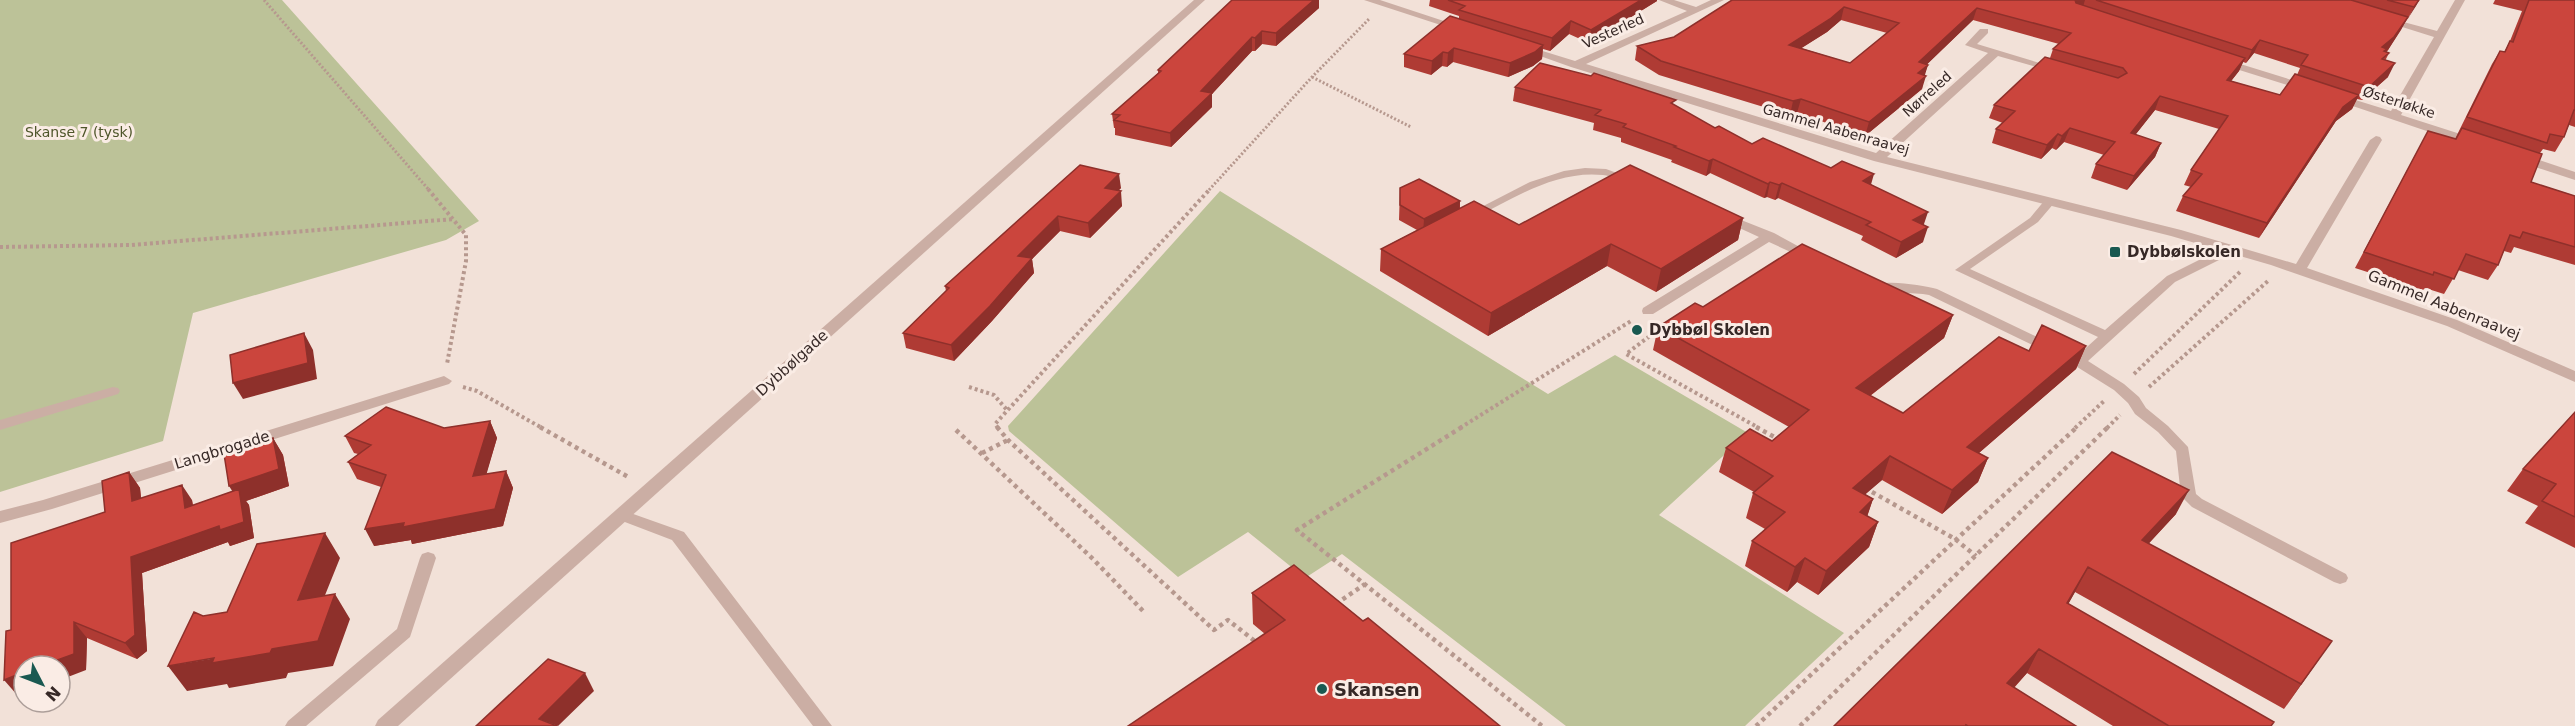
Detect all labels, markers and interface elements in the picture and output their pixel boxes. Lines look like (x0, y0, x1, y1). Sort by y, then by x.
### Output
street label: Vesterled (1580, 10, 1646, 52)
street label: Nørreled (1899, 68, 1955, 120)
street label: Østerløkke (2361, 83, 2437, 121)
street label: Gammel Aabenraavej (1761, 100, 1911, 158)
park label: Skanse 7 (tysk) (25, 124, 133, 140)
place label: Dybbølskolen (2127, 243, 2241, 261)
marker: Dybbølskolen (2108, 245, 2122, 259)
street label: Gammel Aabenraavej (2365, 266, 2523, 344)
place label: Dybbøl Skolen (1649, 321, 1770, 339)
marker: Dybbøl Skolen (1630, 323, 1644, 337)
street label: Dybbølgade (752, 326, 832, 400)
street label: Langbrogade (172, 427, 272, 473)
north arrow (12, 654, 72, 714)
place label: Skansen (1334, 679, 1420, 700)
text: N (41, 682, 64, 705)
marker: Skansen (1315, 682, 1329, 696)

